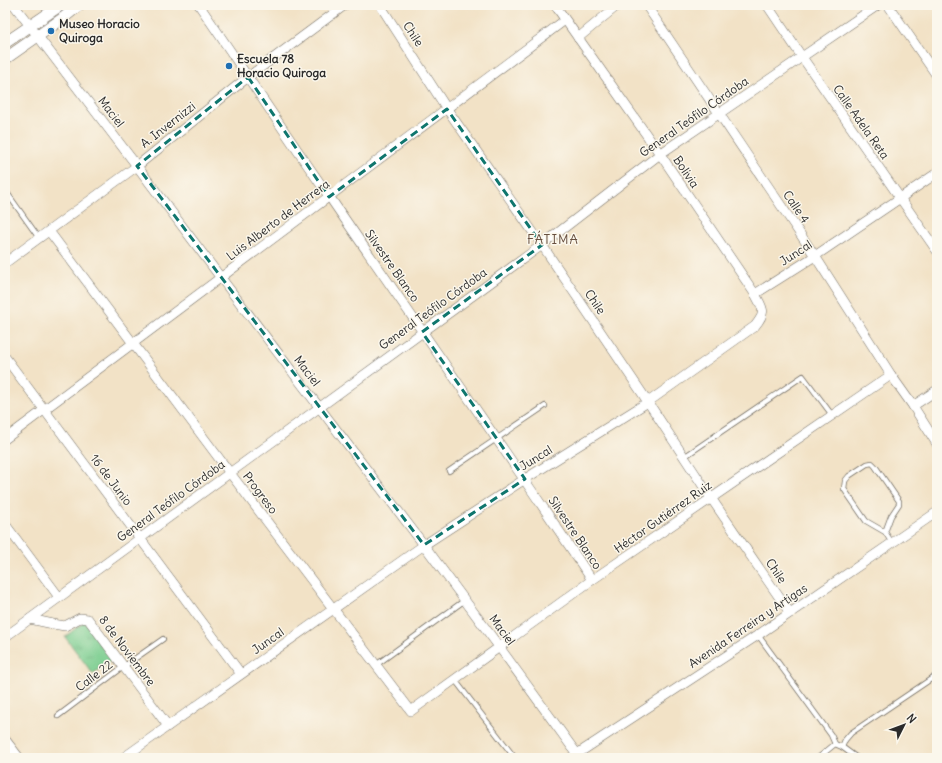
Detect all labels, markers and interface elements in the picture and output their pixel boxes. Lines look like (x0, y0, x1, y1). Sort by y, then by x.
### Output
place label: Museo Horacio Quiroga (59, 16, 140, 46)
street label: Chile (400, 18, 427, 49)
marker: Museo Horacio Quiroga (46, 26, 56, 36)
place label: Escuela 78 Horacio Quiroga (237, 51, 326, 81)
marker: Escuela 78 Horacio Quiroga (224, 61, 234, 71)
street label: General Teófilo Córdoba (636, 73, 751, 160)
street label: Calle Adela Reta (830, 82, 893, 162)
street label: Maciel (95, 93, 128, 130)
street label: A. Invernizzi (137, 98, 198, 151)
street label: Bolivia (670, 153, 703, 191)
street label: Luis Alberto de Herrera (223, 176, 332, 263)
street label: Calle 4 (780, 187, 813, 226)
street label: Silvestre Blanco (362, 227, 423, 305)
district label: FÁTIMA (527, 230, 579, 248)
street label: Juncal (777, 237, 815, 269)
street label: General Teófilo Córdoba (376, 264, 490, 353)
street label: Chile (582, 286, 609, 317)
street label: Maciel (291, 352, 324, 389)
street label: Juncal (517, 442, 555, 473)
street label: 16 de Junio (87, 451, 136, 509)
street label: General Teófilo Córdoba (114, 456, 228, 545)
street label: Progreso (240, 469, 281, 517)
street label: Héctor Gutiérrez Ruiz (611, 477, 715, 556)
street label: Silvestre Blanco (545, 493, 605, 572)
street label: Chile (763, 555, 790, 586)
street label: Avenida Ferreira y Artigas (685, 580, 810, 671)
street label: Maciel (486, 611, 519, 648)
street label: 8 de Noviembre (96, 613, 159, 689)
street label: Juncal (249, 624, 287, 657)
street label: Calle 22 (72, 657, 116, 694)
north arrow (884, 705, 924, 745)
text: N (904, 711, 919, 726)

